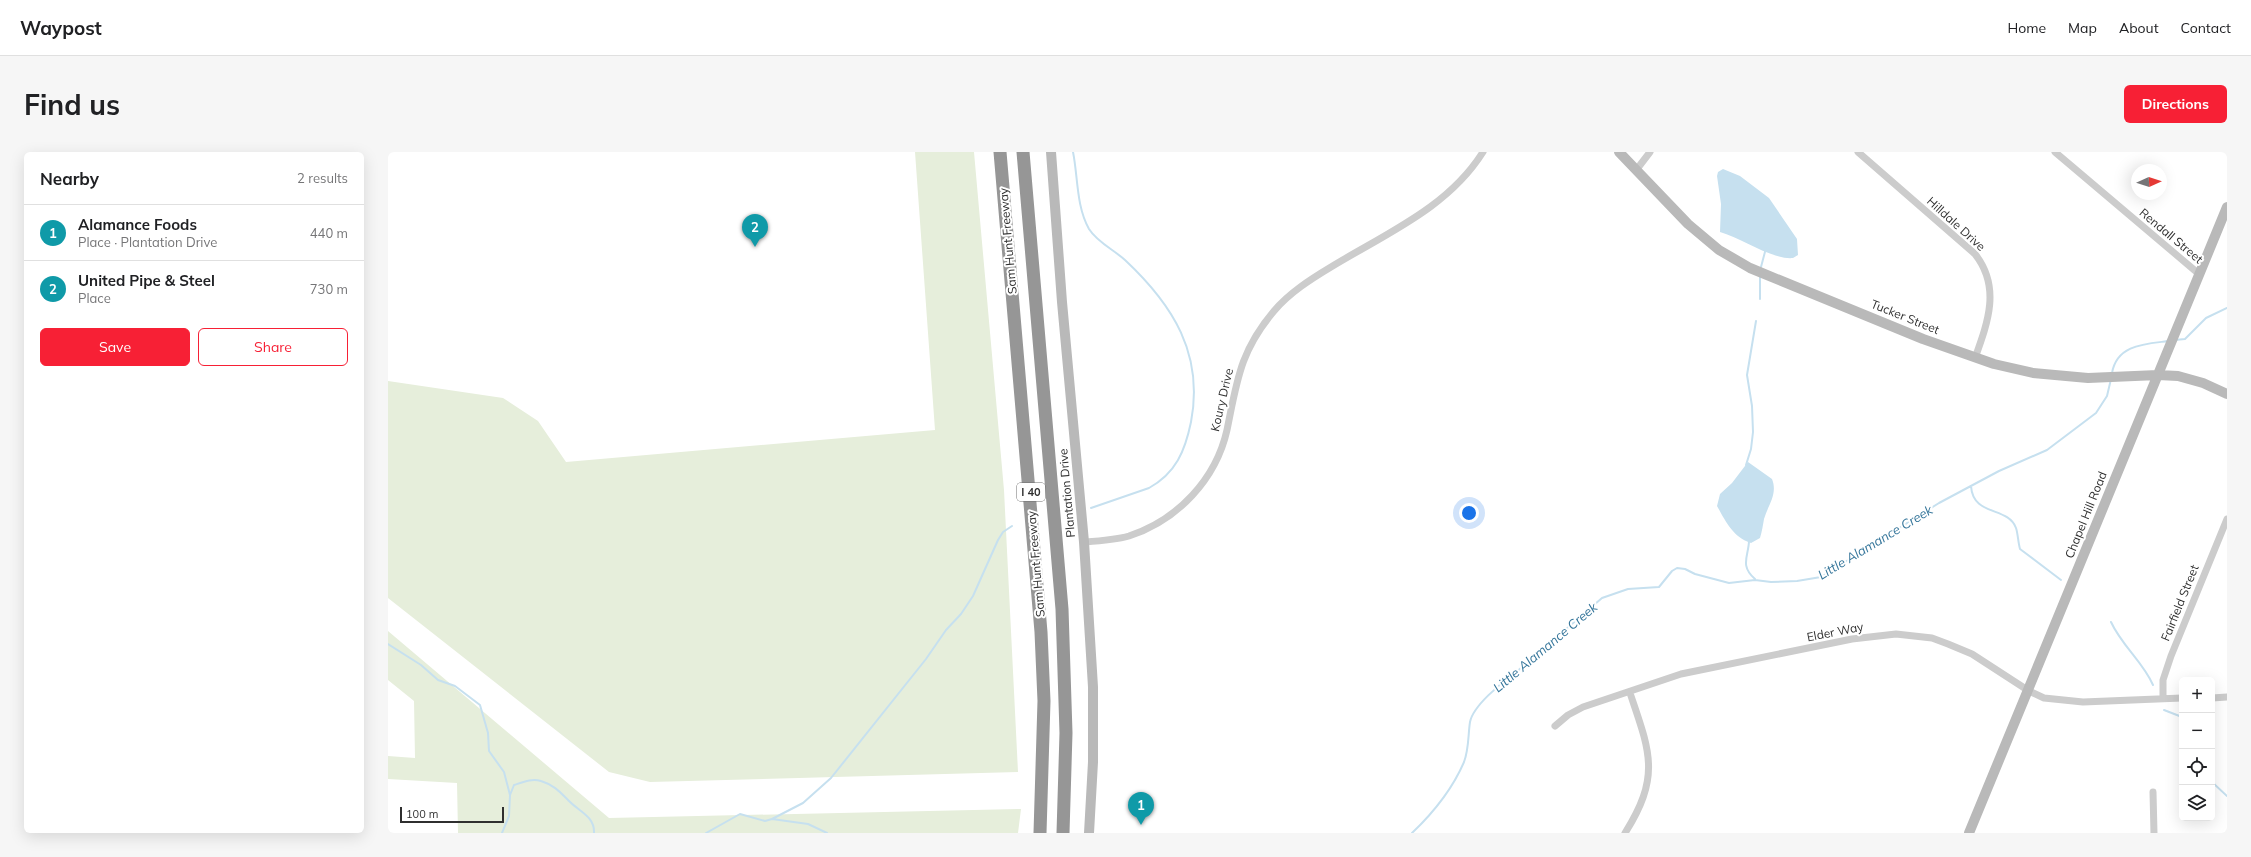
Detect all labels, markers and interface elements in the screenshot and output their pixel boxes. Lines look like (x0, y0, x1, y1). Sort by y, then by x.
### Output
text: Waypost (20, 16, 102, 40)
text: Home (2007, 19, 2046, 37)
text: Map (2068, 19, 2097, 37)
text: About (2119, 19, 2159, 37)
text: Contact (2181, 19, 2231, 37)
button: Directions (2124, 85, 2227, 123)
text: Find us (24, 87, 120, 122)
north arrow (2131, 164, 2167, 200)
text: Nearby (40, 168, 99, 189)
text: 2 results (297, 170, 348, 186)
street label: Sam Hunt Freeway (995, 187, 1020, 295)
street label: Hilldale Drive (1924, 193, 1989, 254)
street label: Rendall Street (2137, 205, 2206, 266)
pin: 2 (742, 214, 768, 247)
text: Alamance Foods (78, 215, 197, 234)
text: 1 (49, 225, 57, 241)
text: 440 m (310, 225, 348, 241)
text: Place · Plantation Drive (78, 234, 217, 250)
text: United Pipe & Steel (78, 271, 215, 290)
text: 2 (49, 281, 57, 297)
text: 730 m (310, 281, 348, 297)
text: Place (78, 290, 111, 306)
street label: Tucker Street (1869, 296, 1942, 337)
button: Save (40, 328, 190, 366)
button: Share (198, 328, 348, 366)
street label: Koury Drive (1207, 367, 1236, 433)
street label: Plantation Drive (1055, 448, 1078, 538)
street label: Chapel Hill Road (2061, 469, 2110, 560)
road number: I 40 (1017, 483, 1045, 501)
water label: Little Alamance Creek (1815, 501, 1936, 583)
your location (1459, 503, 1479, 523)
street label: Sam Hunt Freeway (1023, 510, 1048, 618)
street label: Fairfield Street (2157, 562, 2202, 643)
water label: Little Alamance Creek (1490, 599, 1601, 695)
street label: Elder Way (1805, 619, 1865, 644)
map controls (2179, 677, 2215, 821)
button: + (2179, 677, 2215, 713)
button: − (2179, 713, 2215, 749)
button: locate (2179, 749, 2215, 785)
button: layers (2179, 785, 2215, 821)
pin: 1 (1128, 792, 1154, 825)
scale bar (400, 805, 504, 824)
text: 100 m (406, 807, 438, 821)

